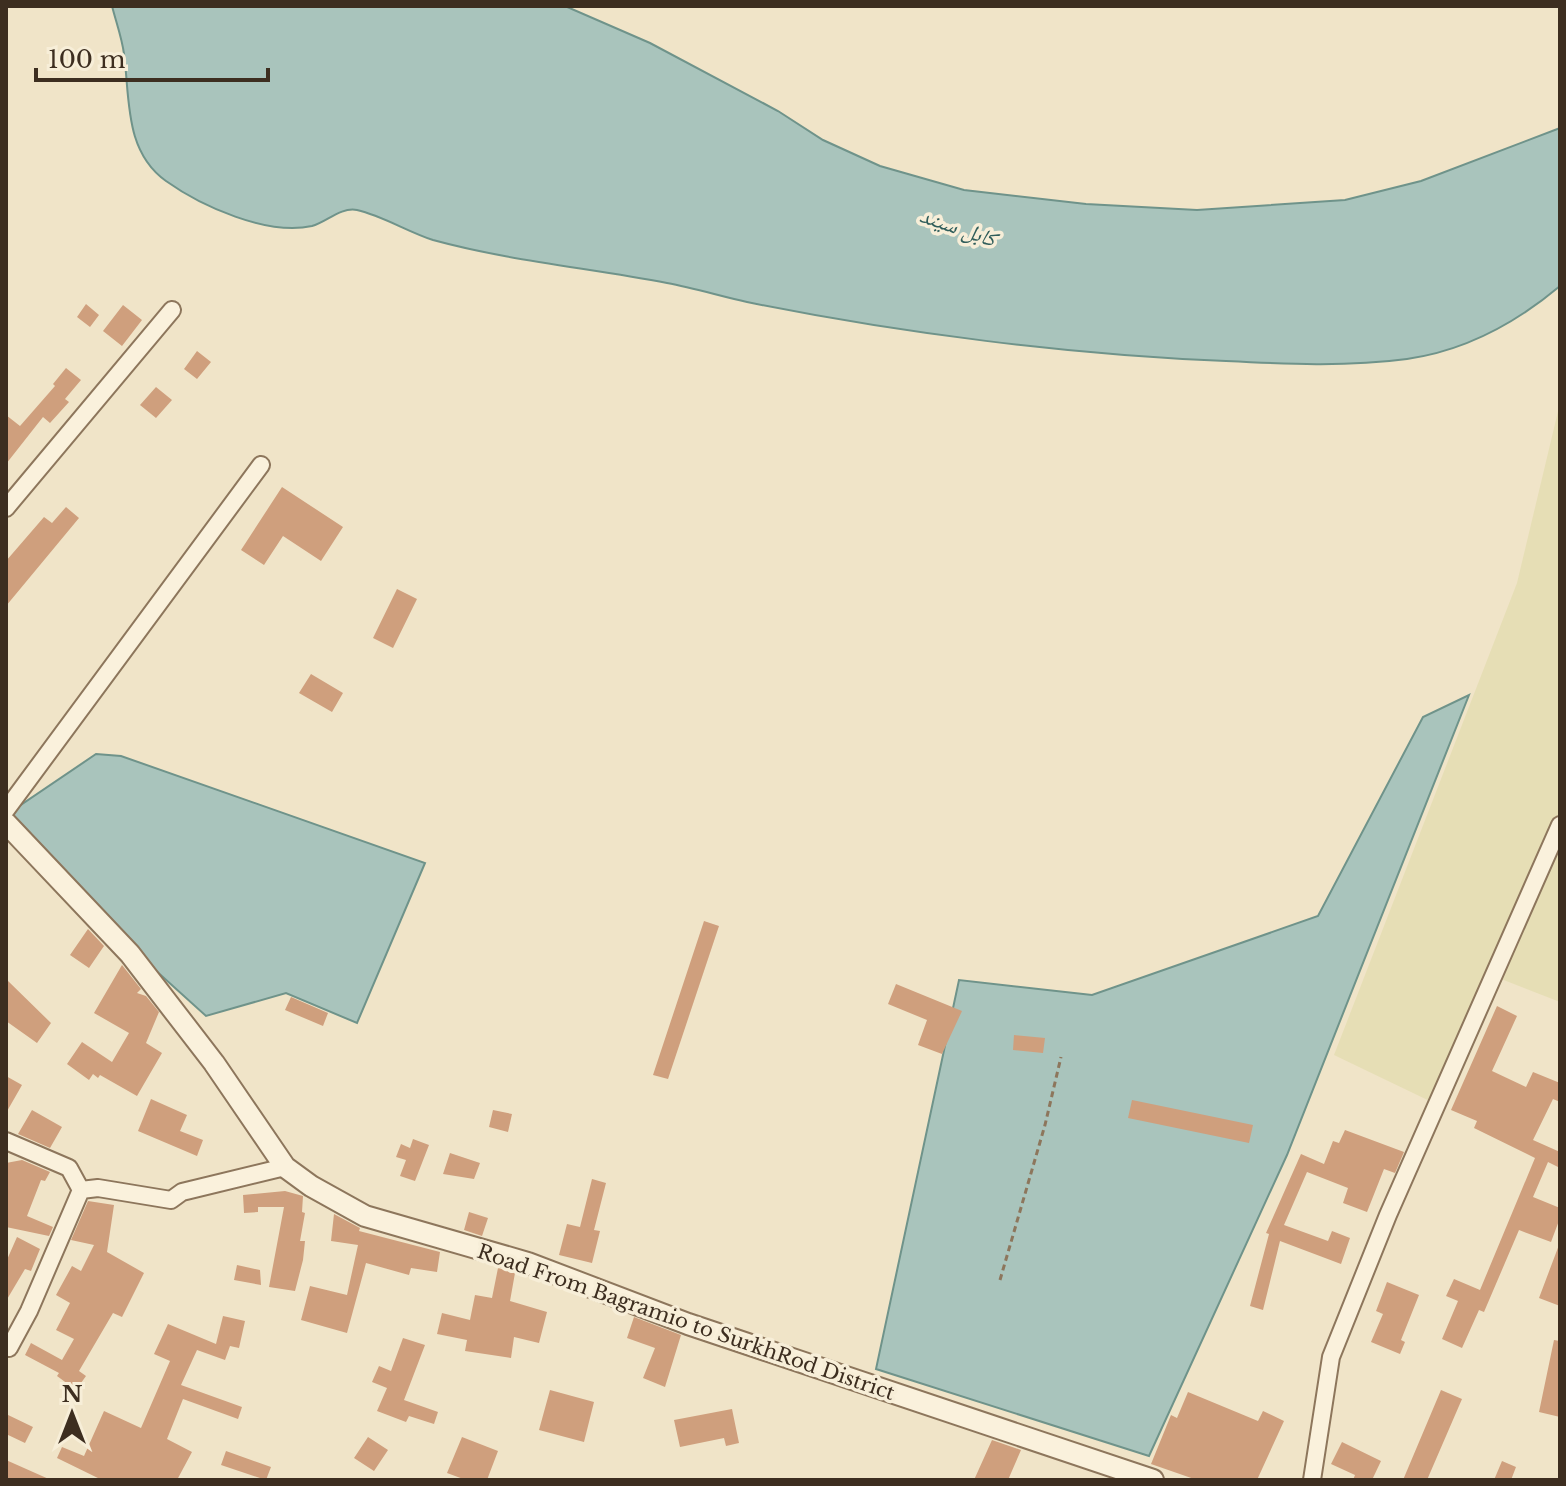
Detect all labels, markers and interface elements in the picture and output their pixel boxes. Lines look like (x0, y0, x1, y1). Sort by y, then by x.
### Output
scale bar (36, 32, 268, 82)
text: 100 m (48, 45, 126, 74)
water label: کابل سيند (916, 201, 1003, 254)
street label: Road From Bagramio to SurkhRod District (474, 1239, 898, 1405)
north arrow (32, 1374, 112, 1454)
text: N (62, 1381, 83, 1408)

